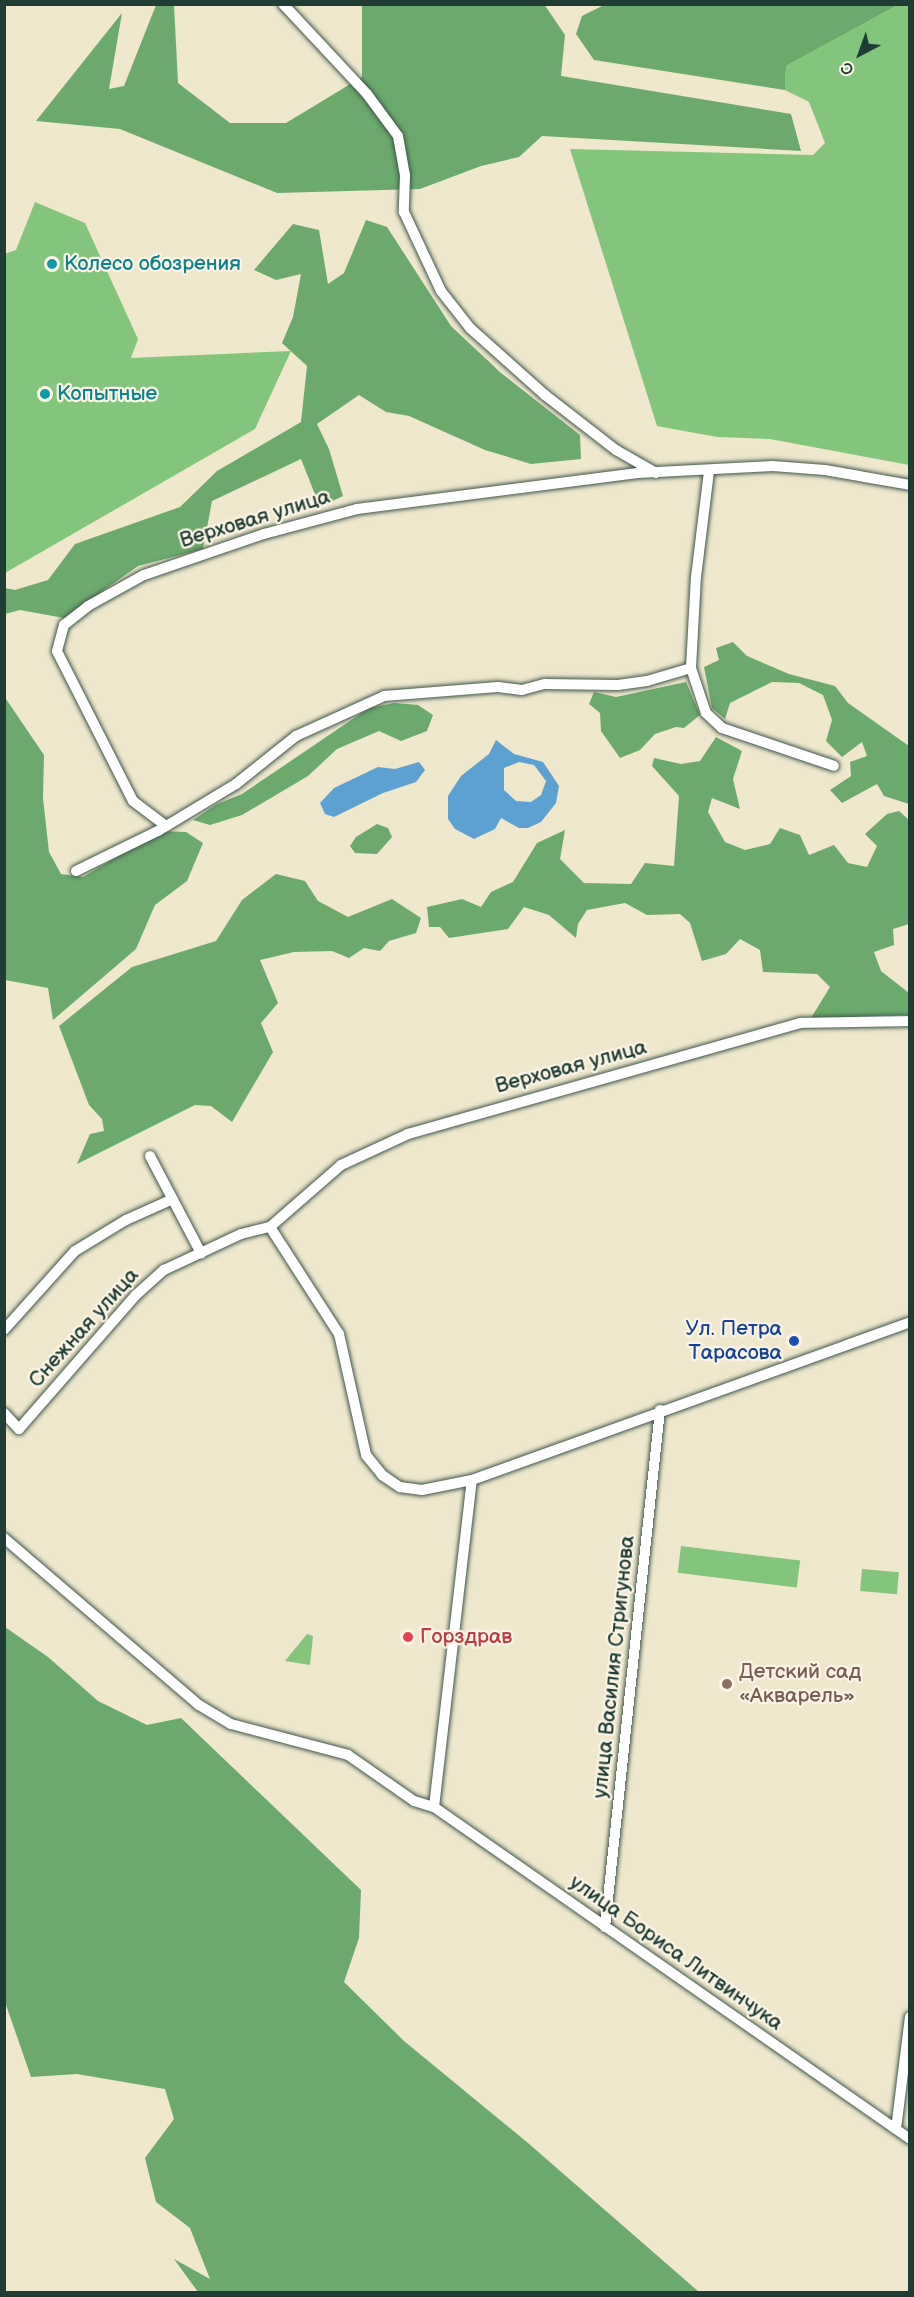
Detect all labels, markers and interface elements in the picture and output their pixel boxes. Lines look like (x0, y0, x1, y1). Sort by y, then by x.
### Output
north arrow (830, 24, 890, 84)
text: С (837, 57, 858, 79)
place label: Колесо обозрения (64, 251, 241, 277)
marker: Колесо обозрения (45, 257, 59, 271)
place label: Копытные (57, 381, 157, 407)
marker: Копытные (38, 387, 52, 401)
street label: Верховая улица (177, 484, 333, 554)
street label: Верховая улица (493, 1035, 649, 1099)
street label: Снежная улица (24, 1263, 144, 1393)
place label: Ул. Петра Тарасова (685, 1316, 782, 1366)
marker: Ул. Петра Тарасова (787, 1334, 801, 1348)
street label: улица Василия Стригунова (588, 1534, 640, 1800)
place label: Горздрав (420, 1624, 512, 1650)
marker: Горздрав (401, 1630, 415, 1644)
place label: Детский сад «Акварель» (739, 1659, 861, 1709)
marker: Детский сад «Акварель» (720, 1677, 734, 1691)
street label: улица Бориса Литвинчука (565, 1870, 787, 2036)

